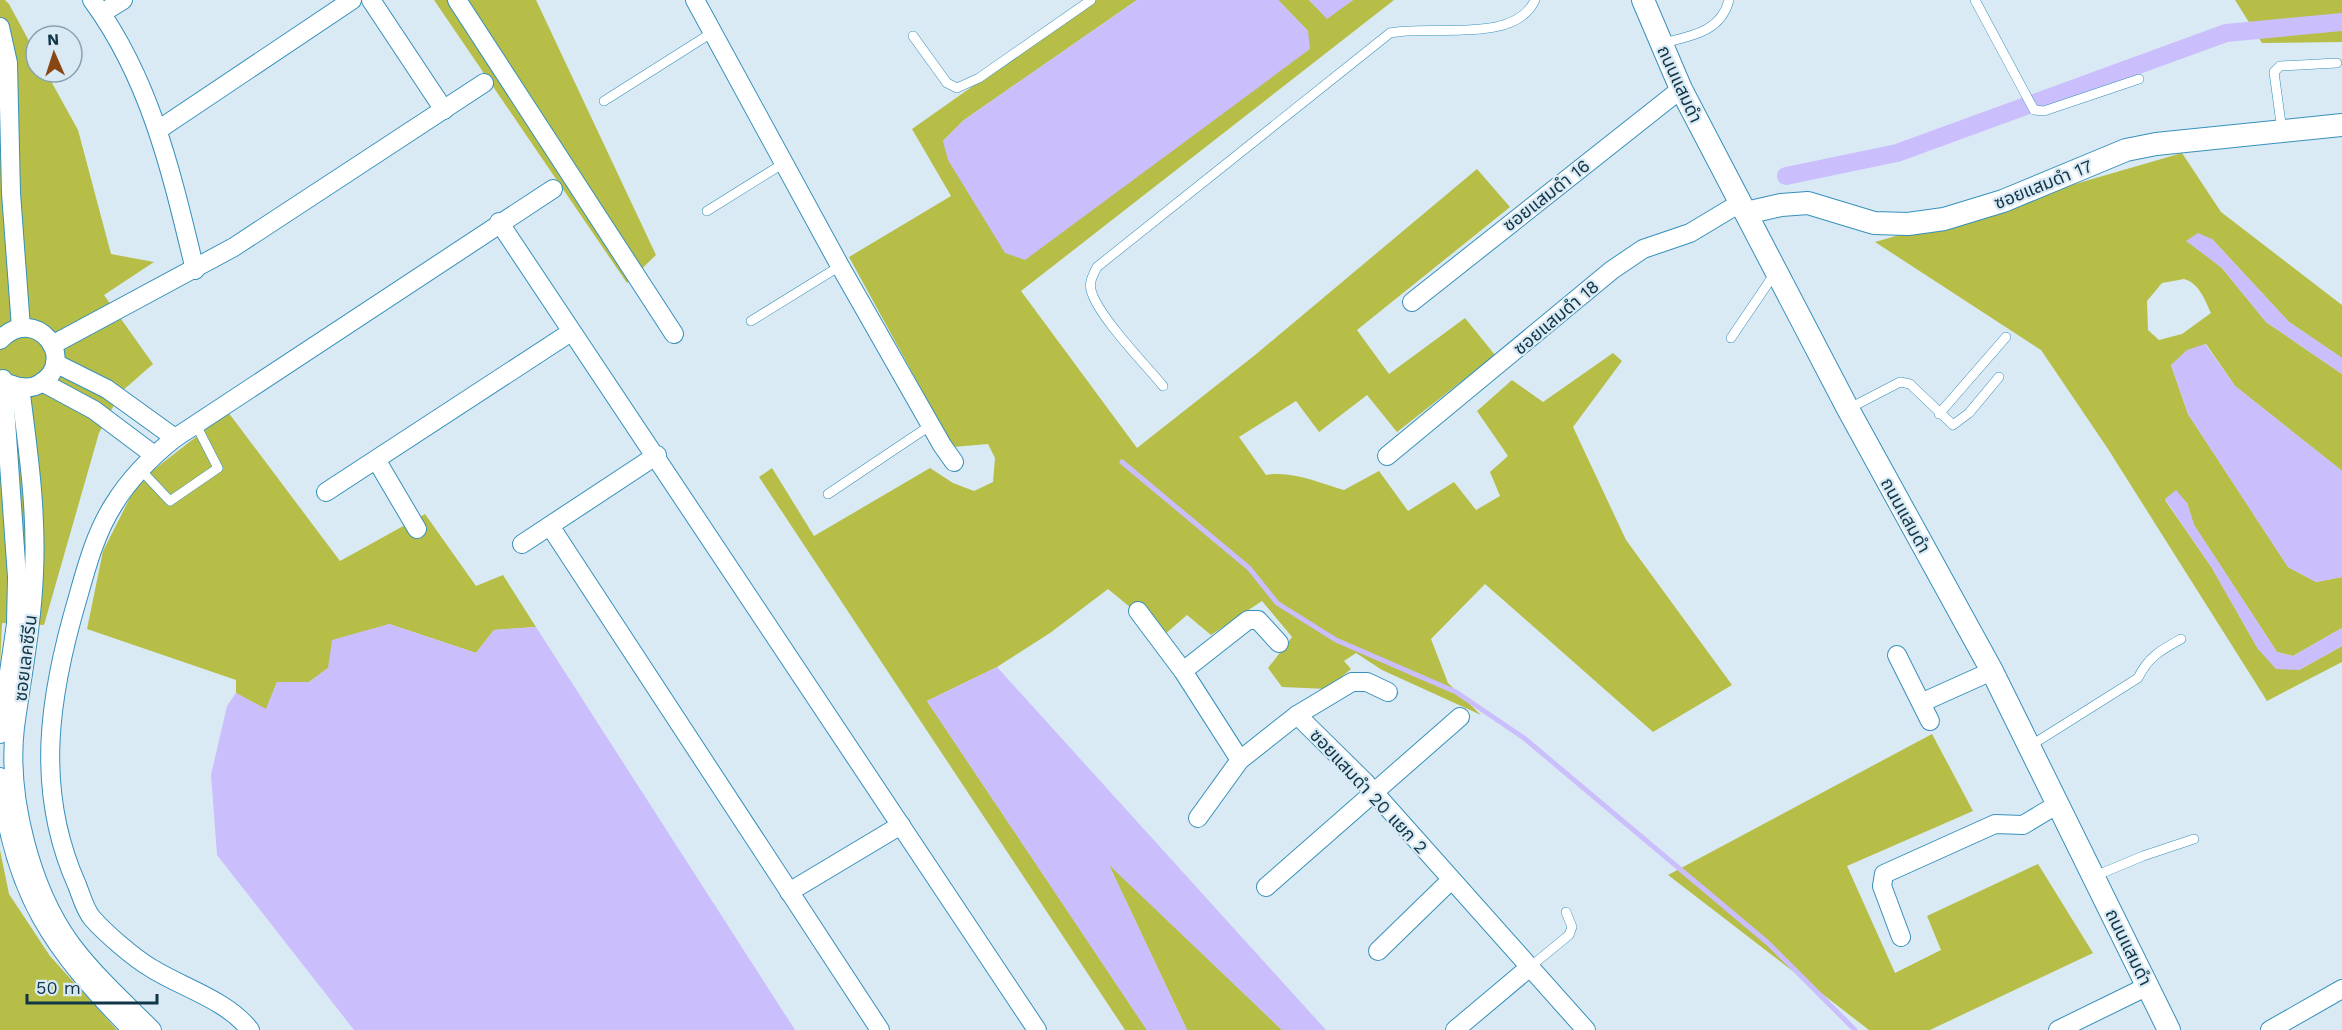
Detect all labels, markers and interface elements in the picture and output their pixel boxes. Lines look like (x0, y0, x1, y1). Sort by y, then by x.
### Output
north arrow (24, 24, 84, 84)
text: N (47, 30, 60, 49)
street label: ถนนแสมดำ (1653, 42, 1707, 126)
street label: ซอยแสมดำ 16 (1498, 155, 1594, 235)
street label: ซอยแสมดำ 17 (1991, 155, 2095, 213)
street label: ซอยแสมดำ 18 (1509, 275, 1603, 359)
street label: ถนนแสมดำ (1877, 474, 1935, 556)
street label: ซอยเลคซีรีน (9, 613, 41, 703)
street label: ซอยแสมดำ 20 แยก 2 (1306, 724, 1432, 858)
street label: ถนนแสมดำ (2101, 905, 2157, 989)
scale bar (27, 967, 158, 1005)
text: 50 m (36, 977, 81, 998)

